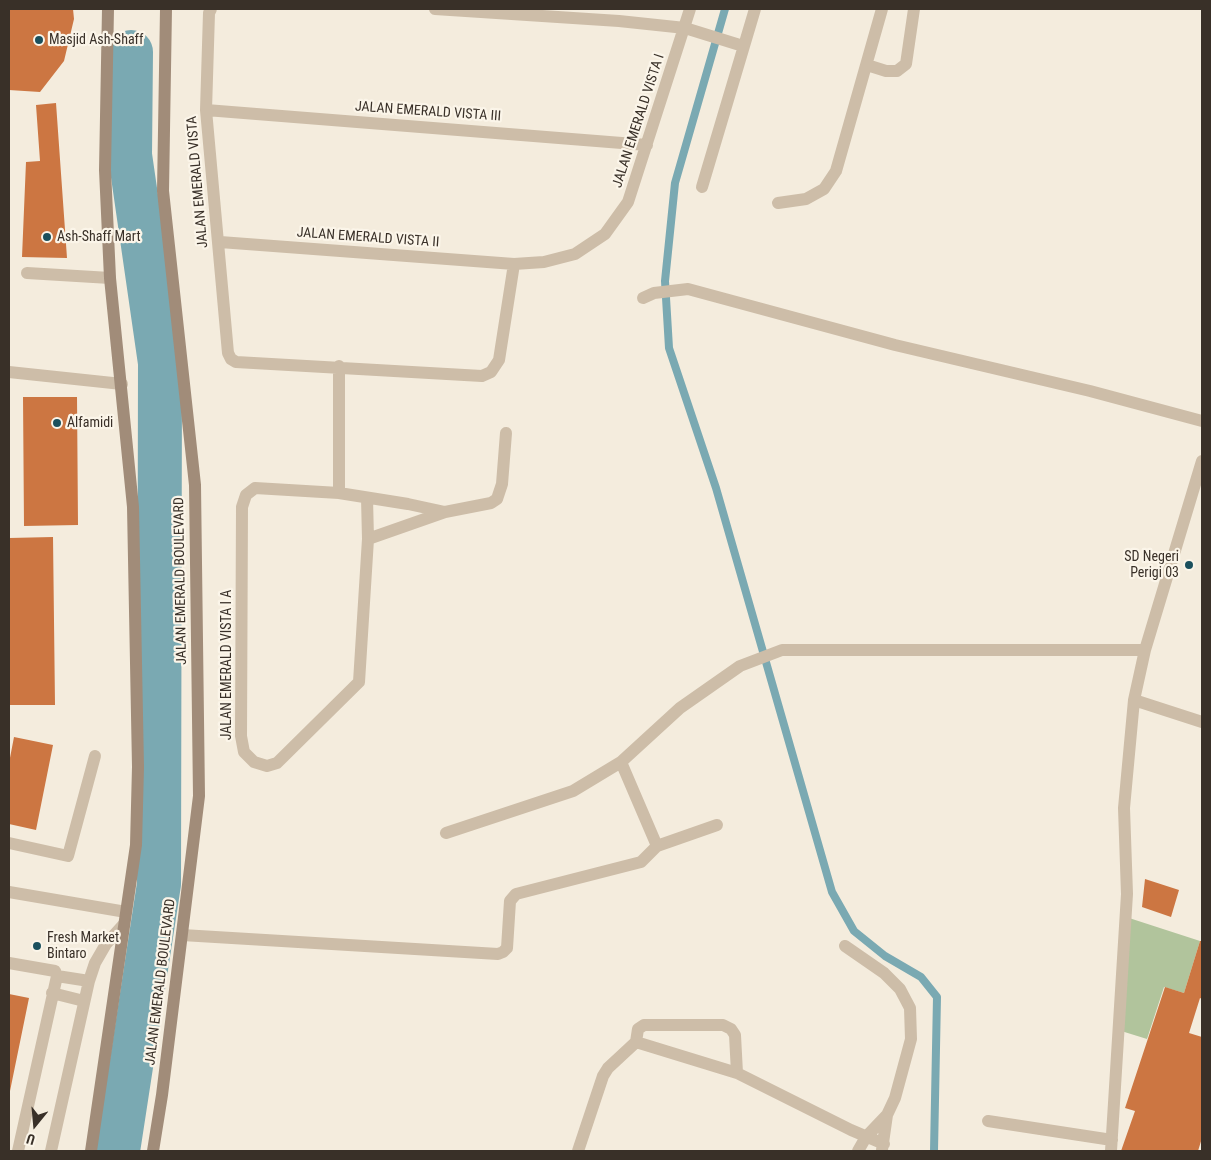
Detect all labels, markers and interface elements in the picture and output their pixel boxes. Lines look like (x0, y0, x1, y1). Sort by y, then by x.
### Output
place label: Masjid Ash-Shaff (49, 32, 143, 48)
marker: Masjid Ash-Shaff (33, 34, 45, 46)
street label: JALAN EMERALD VISTA I (609, 52, 669, 190)
street label: JALAN EMERALD VISTA III (354, 99, 502, 125)
street label: JALAN EMERALD VISTA (184, 115, 212, 249)
street label: JALAN EMERALD VISTA II (296, 225, 440, 251)
place label: Ash-Shaff Mart (57, 229, 141, 245)
marker: Ash-Shaff Mart (41, 231, 53, 243)
place label: Alfamidi (67, 415, 113, 431)
marker: Alfamidi (51, 417, 63, 429)
street label: JALAN EMERALD BOULEVARD (171, 497, 191, 665)
place label: SD Negeri Perigi 03 (1124, 549, 1179, 582)
marker: SD Negeri Perigi 03 (1183, 559, 1195, 571)
street label: JALAN EMERALD VISTA I A (219, 590, 235, 740)
street label: JALAN EMERALD BOULEVARD (142, 898, 180, 1066)
place label: Fresh Market Bintaro (47, 930, 119, 962)
marker: Fresh Market Bintaro (31, 940, 43, 952)
north arrow (10, 1100, 60, 1150)
text: U (24, 1131, 37, 1148)

